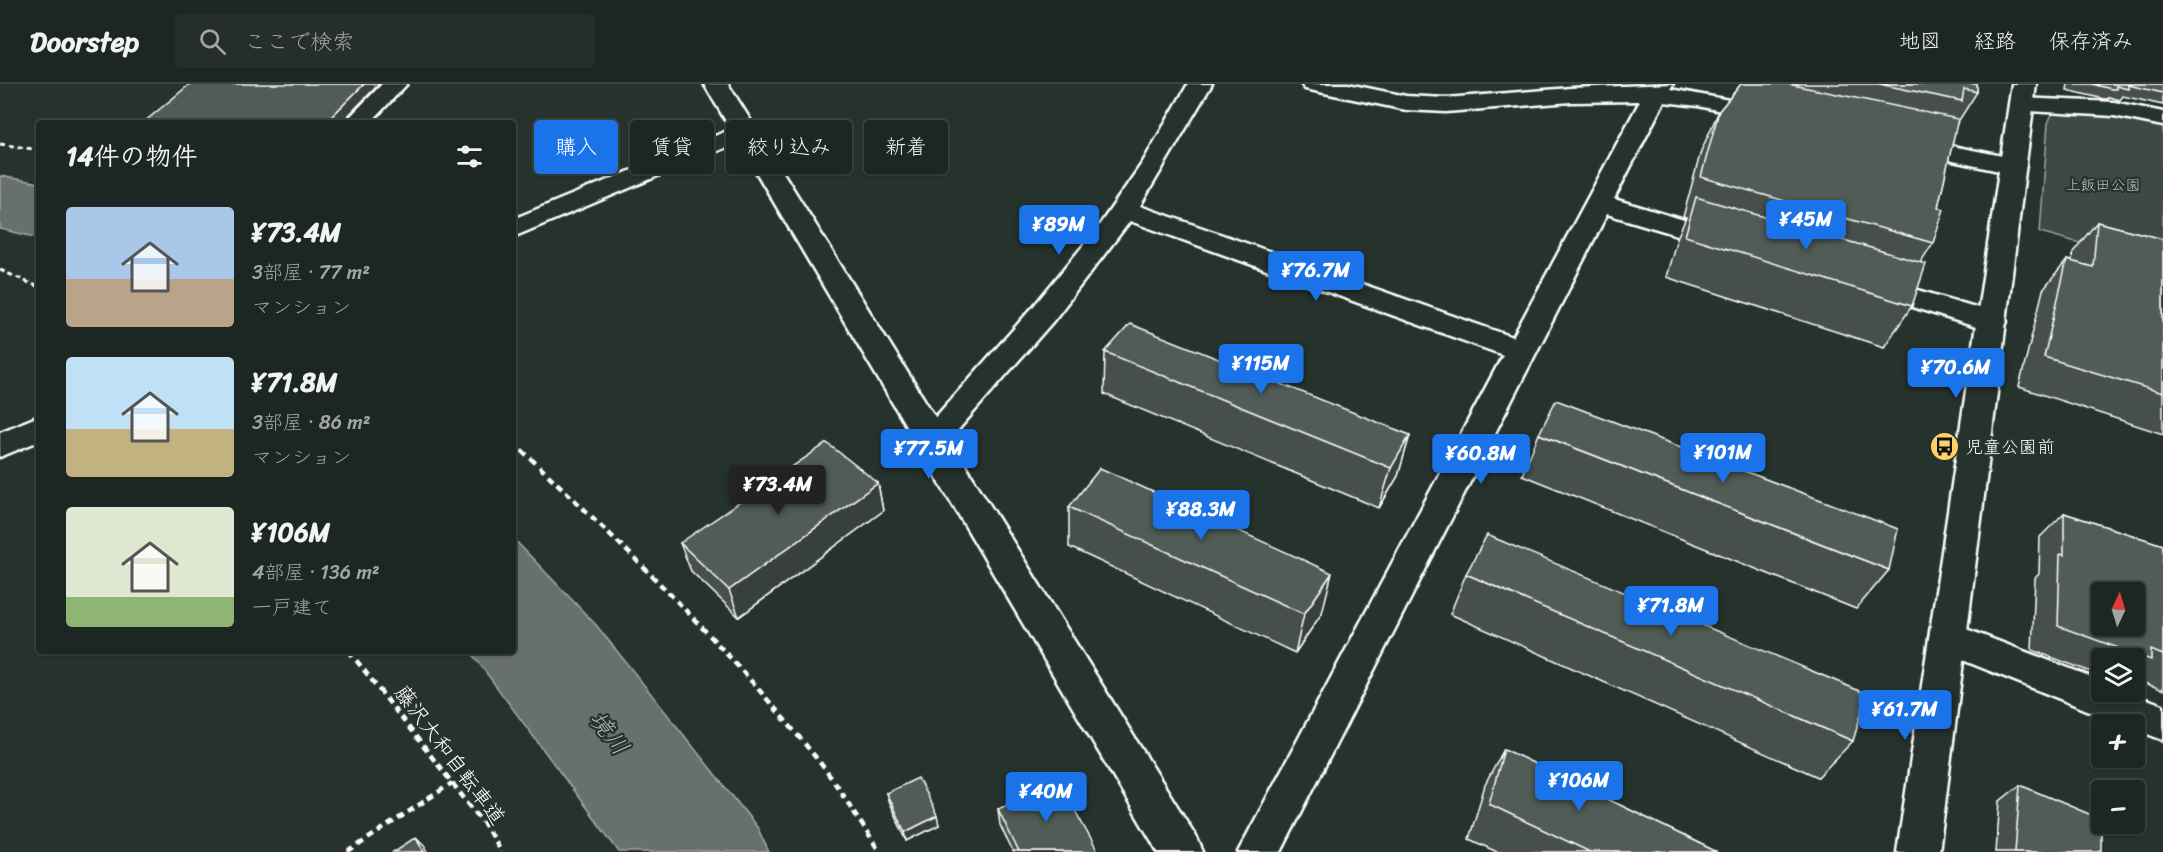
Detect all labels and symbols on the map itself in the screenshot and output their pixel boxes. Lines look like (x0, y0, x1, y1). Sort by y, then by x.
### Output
park label: 上飯田公園 (2065, 172, 2141, 198)
pin: ¥45M (1770, 200, 1842, 251)
pin: ¥89M (1023, 205, 1095, 256)
pin: ¥76.7M (1267, 251, 1365, 302)
pin: ¥115M (1219, 344, 1303, 395)
pin: ¥70.6M (1907, 348, 2005, 399)
pin: ¥77.5M (880, 429, 978, 480)
bus stop icon: 児童公園前 (1928, 431, 1960, 463)
place label: 児童公園前 (1965, 431, 2055, 463)
pin: ¥101M (1681, 433, 1765, 484)
pin: ¥60.8M (1432, 434, 1530, 485)
pin: ¥73.4M (729, 465, 827, 516)
pin: ¥88.3M (1152, 490, 1250, 541)
north arrow (2091, 582, 2145, 636)
pin: ¥71.8M (1622, 586, 1720, 637)
street label: 藤沢大和自転車道 (384, 676, 516, 834)
pin: ¥61.7M (1856, 690, 1954, 741)
water label: 境川 (578, 701, 640, 765)
pin: ¥106M (1537, 761, 1621, 812)
pin: ¥40M (1010, 772, 1082, 823)

